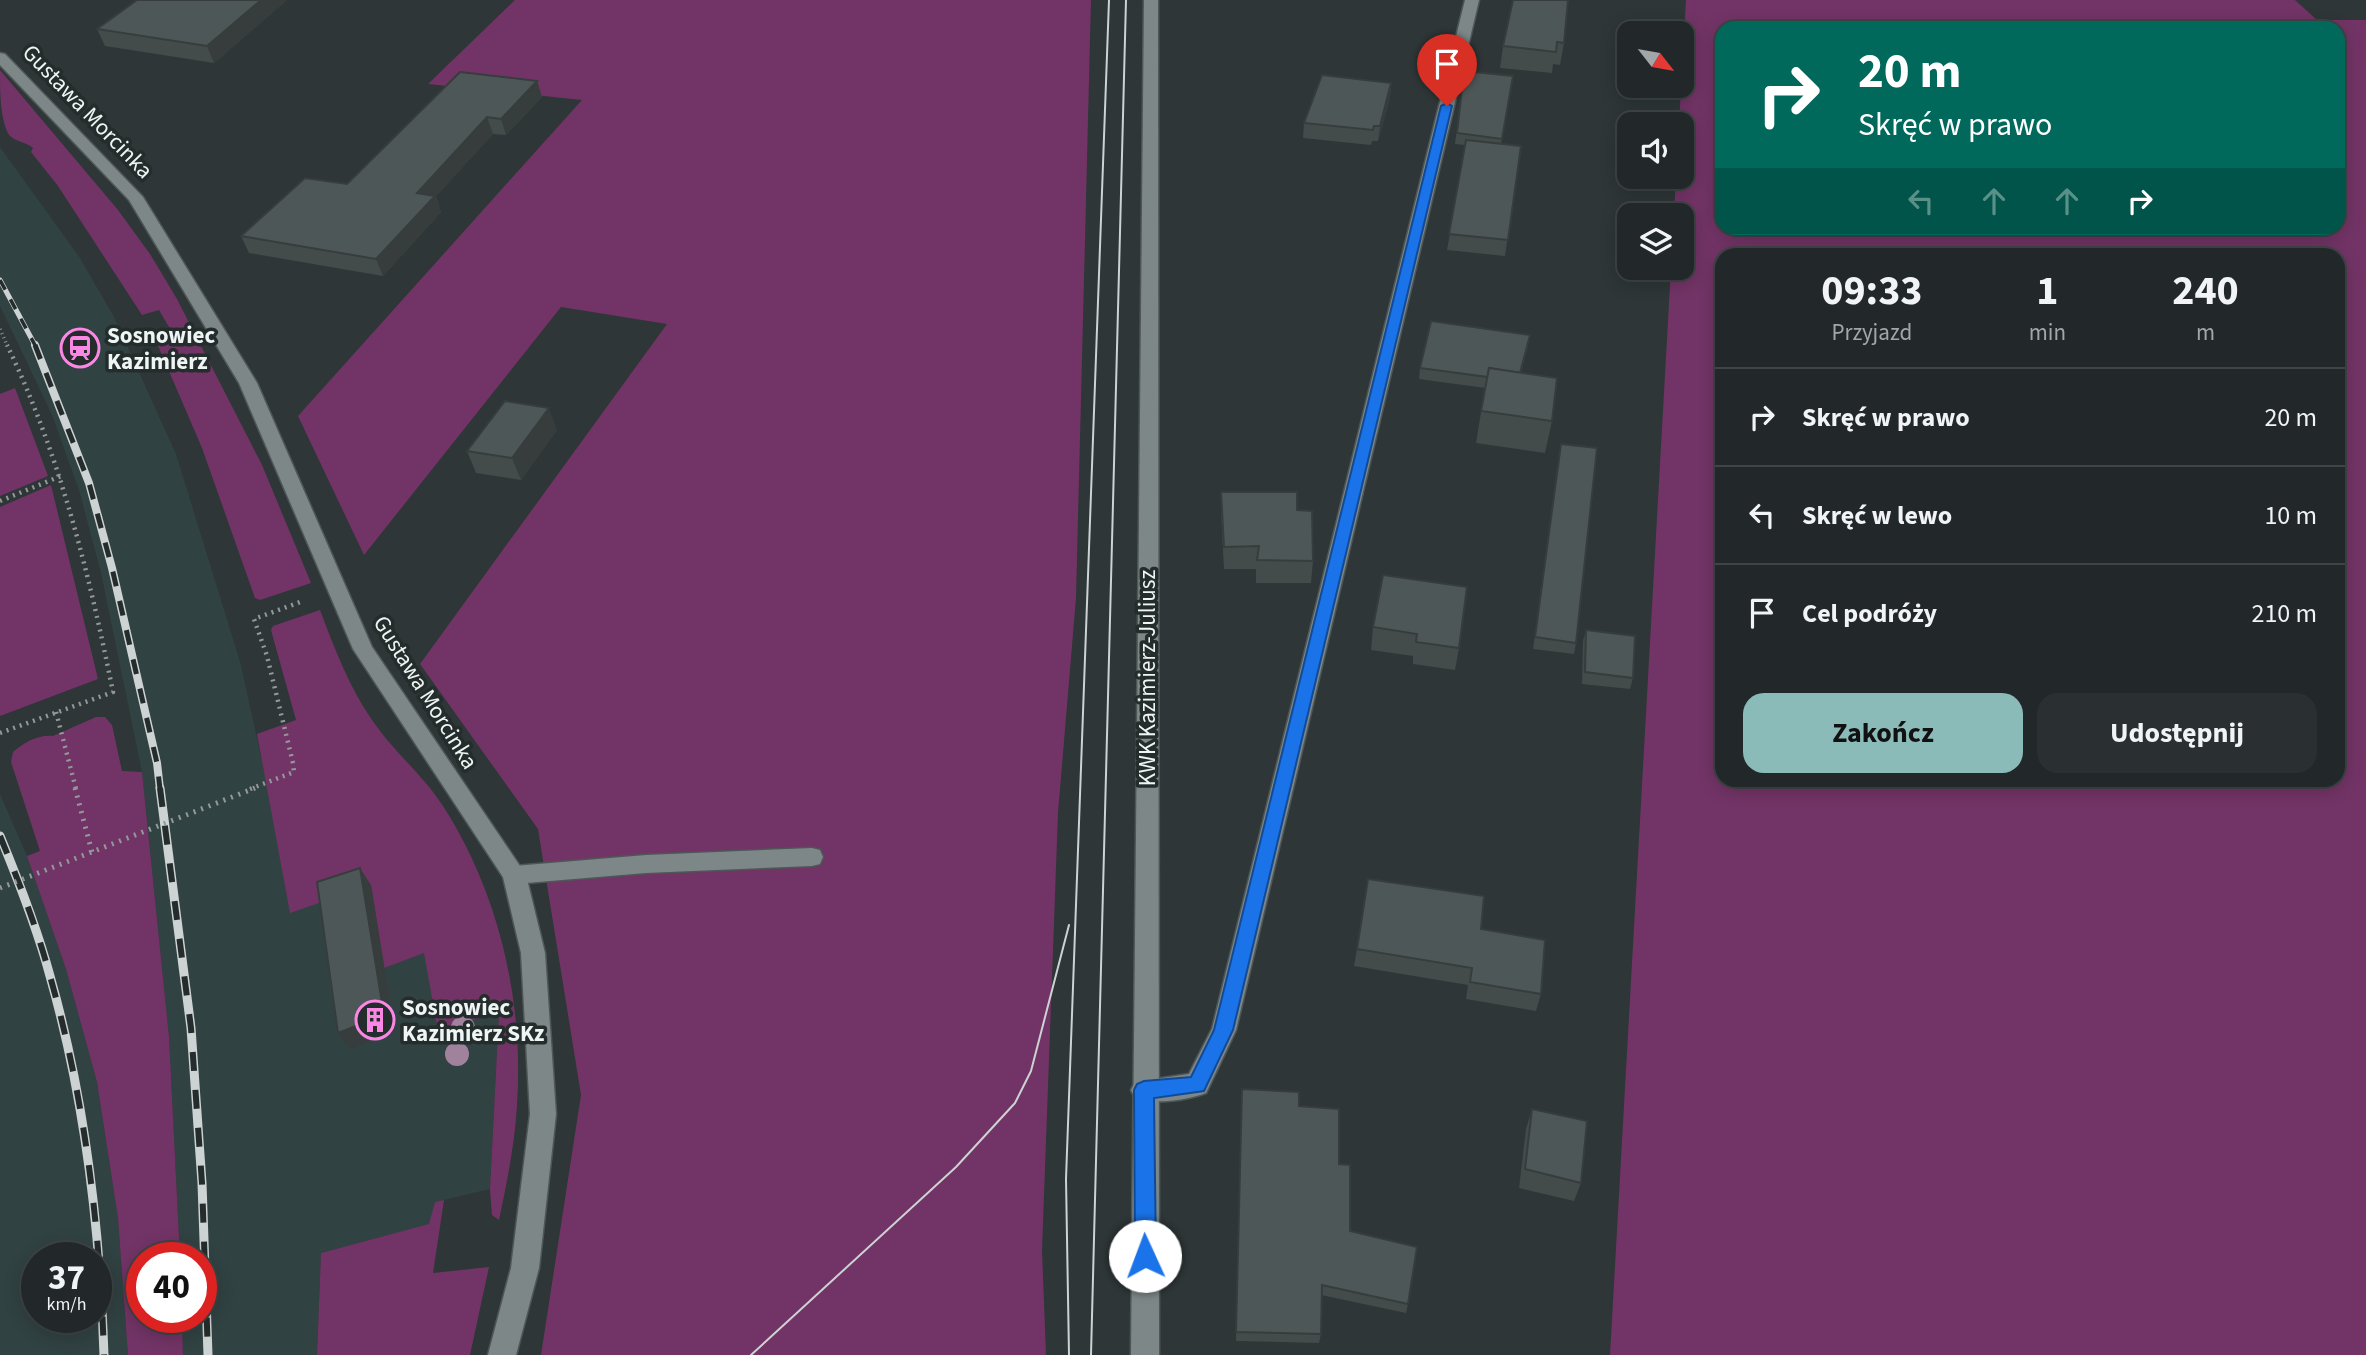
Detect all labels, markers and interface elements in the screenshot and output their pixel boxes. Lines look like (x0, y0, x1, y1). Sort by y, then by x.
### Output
north arrow (1617, 21, 1694, 98)
map controls (1617, 21, 1694, 280)
pin (1417, 34, 1477, 106)
street label: Gustawa Morcinka (15, 37, 161, 186)
text: 20 m (1858, 37, 1962, 107)
icon: arrive (1428, 45, 1466, 83)
icon: right (1743, 49, 1834, 140)
text: Skręć w prawo (1858, 102, 2052, 148)
button: sound (1617, 112, 1694, 189)
icon: left (1902, 182, 1940, 220)
icon: ahead (1975, 182, 2013, 220)
icon: ahead (2048, 182, 2086, 220)
icon: right (2121, 182, 2159, 220)
button: layers (1617, 203, 1694, 280)
text: 09:33 (1821, 261, 1923, 321)
text: 1 (2036, 261, 2058, 321)
text: 240 (2172, 261, 2239, 321)
text: Przyjazd (1832, 316, 1912, 349)
text: min (2029, 316, 2066, 349)
text: m (2196, 316, 2215, 349)
place label: Sosnowiec Kazimierz (107, 319, 215, 378)
station icon: Sosnowiec Kazimierz (59, 327, 101, 369)
icon: right (1743, 398, 1781, 436)
text: Skręć w prawo (1802, 399, 1970, 436)
text: 20 m (2264, 399, 2317, 436)
icon: left (1743, 496, 1781, 534)
text: Skręć w lewo (1802, 497, 1952, 534)
text: 10 m (2264, 497, 2317, 534)
street label: KWK Kazimierz-Juliusz (1131, 570, 1164, 786)
icon: arrive (1743, 594, 1781, 632)
text: Cel podróży (1802, 595, 1937, 632)
text: 210 m (2251, 595, 2317, 632)
street label: Gustawa Morcinka (365, 609, 486, 775)
button: Zakończ (1743, 693, 2023, 773)
button: Udostępnij (2037, 693, 2317, 773)
place label: Sosnowiec Kazimierz SKz (402, 991, 545, 1050)
building icon: Sosnowiec Kazimierz SKz (354, 999, 396, 1041)
position arrow (1108, 1219, 1182, 1293)
speed limit sign: 40 (126, 1242, 217, 1333)
text: 37 (48, 1253, 85, 1303)
text: km/h (47, 1292, 86, 1317)

